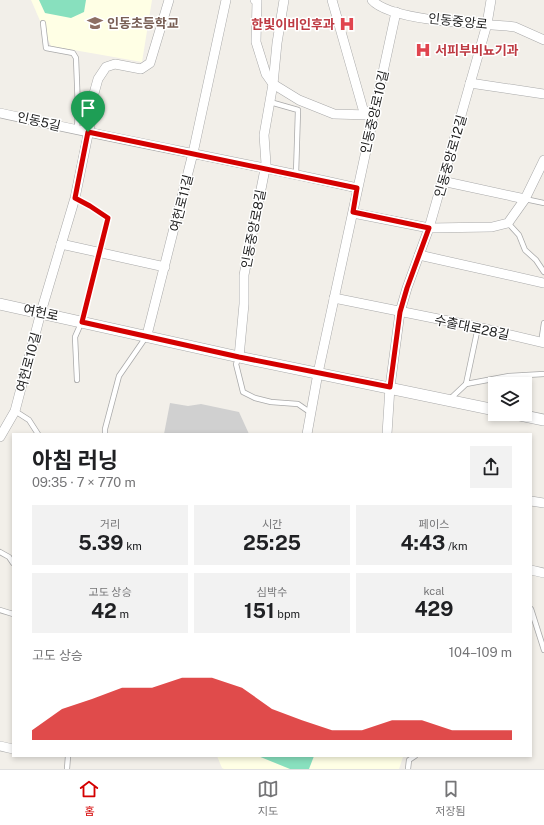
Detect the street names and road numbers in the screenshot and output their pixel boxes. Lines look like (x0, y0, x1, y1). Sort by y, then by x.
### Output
street label: 인동중앙로 (427, 11, 489, 32)
street label: 인동중앙로10길 (358, 69, 391, 155)
street label: 인동5길 (16, 109, 62, 134)
street label: 인동중앙로12길 (432, 113, 469, 199)
street label: 여헌로11길 (167, 173, 196, 233)
street label: 인동중앙로8길 (238, 188, 269, 270)
street label: 여헌로 (22, 301, 60, 324)
street label: 수출대로28길 (433, 312, 511, 343)
street label: 여헌로10길 (13, 331, 44, 394)

